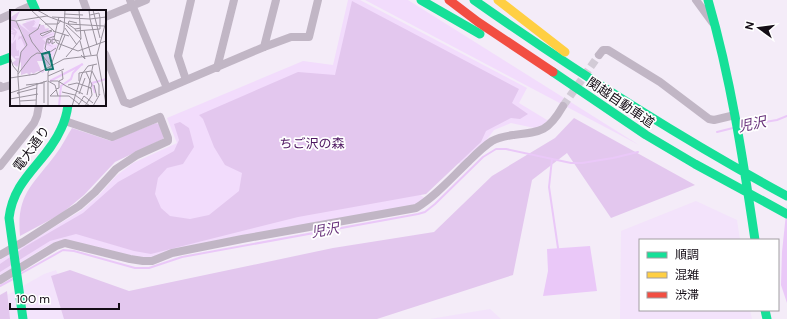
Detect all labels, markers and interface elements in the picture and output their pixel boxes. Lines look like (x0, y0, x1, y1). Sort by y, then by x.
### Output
north arrow (739, 8, 779, 48)
inset map (10, 10, 106, 106)
text: N (742, 20, 757, 31)
street label: 関越自動車道 (584, 74, 658, 131)
water label: 児沢 (736, 112, 770, 136)
street label: 電大通り (9, 122, 54, 174)
park label: ちご沢の森 (279, 135, 345, 152)
water label: 児沢 (310, 218, 342, 241)
legend (639, 239, 779, 311)
text: 順調 (675, 247, 699, 263)
text: 混雑 (675, 267, 699, 283)
scale bar (10, 285, 119, 311)
text: 渋滞 (675, 287, 699, 303)
text: 100 m (16, 291, 50, 307)

